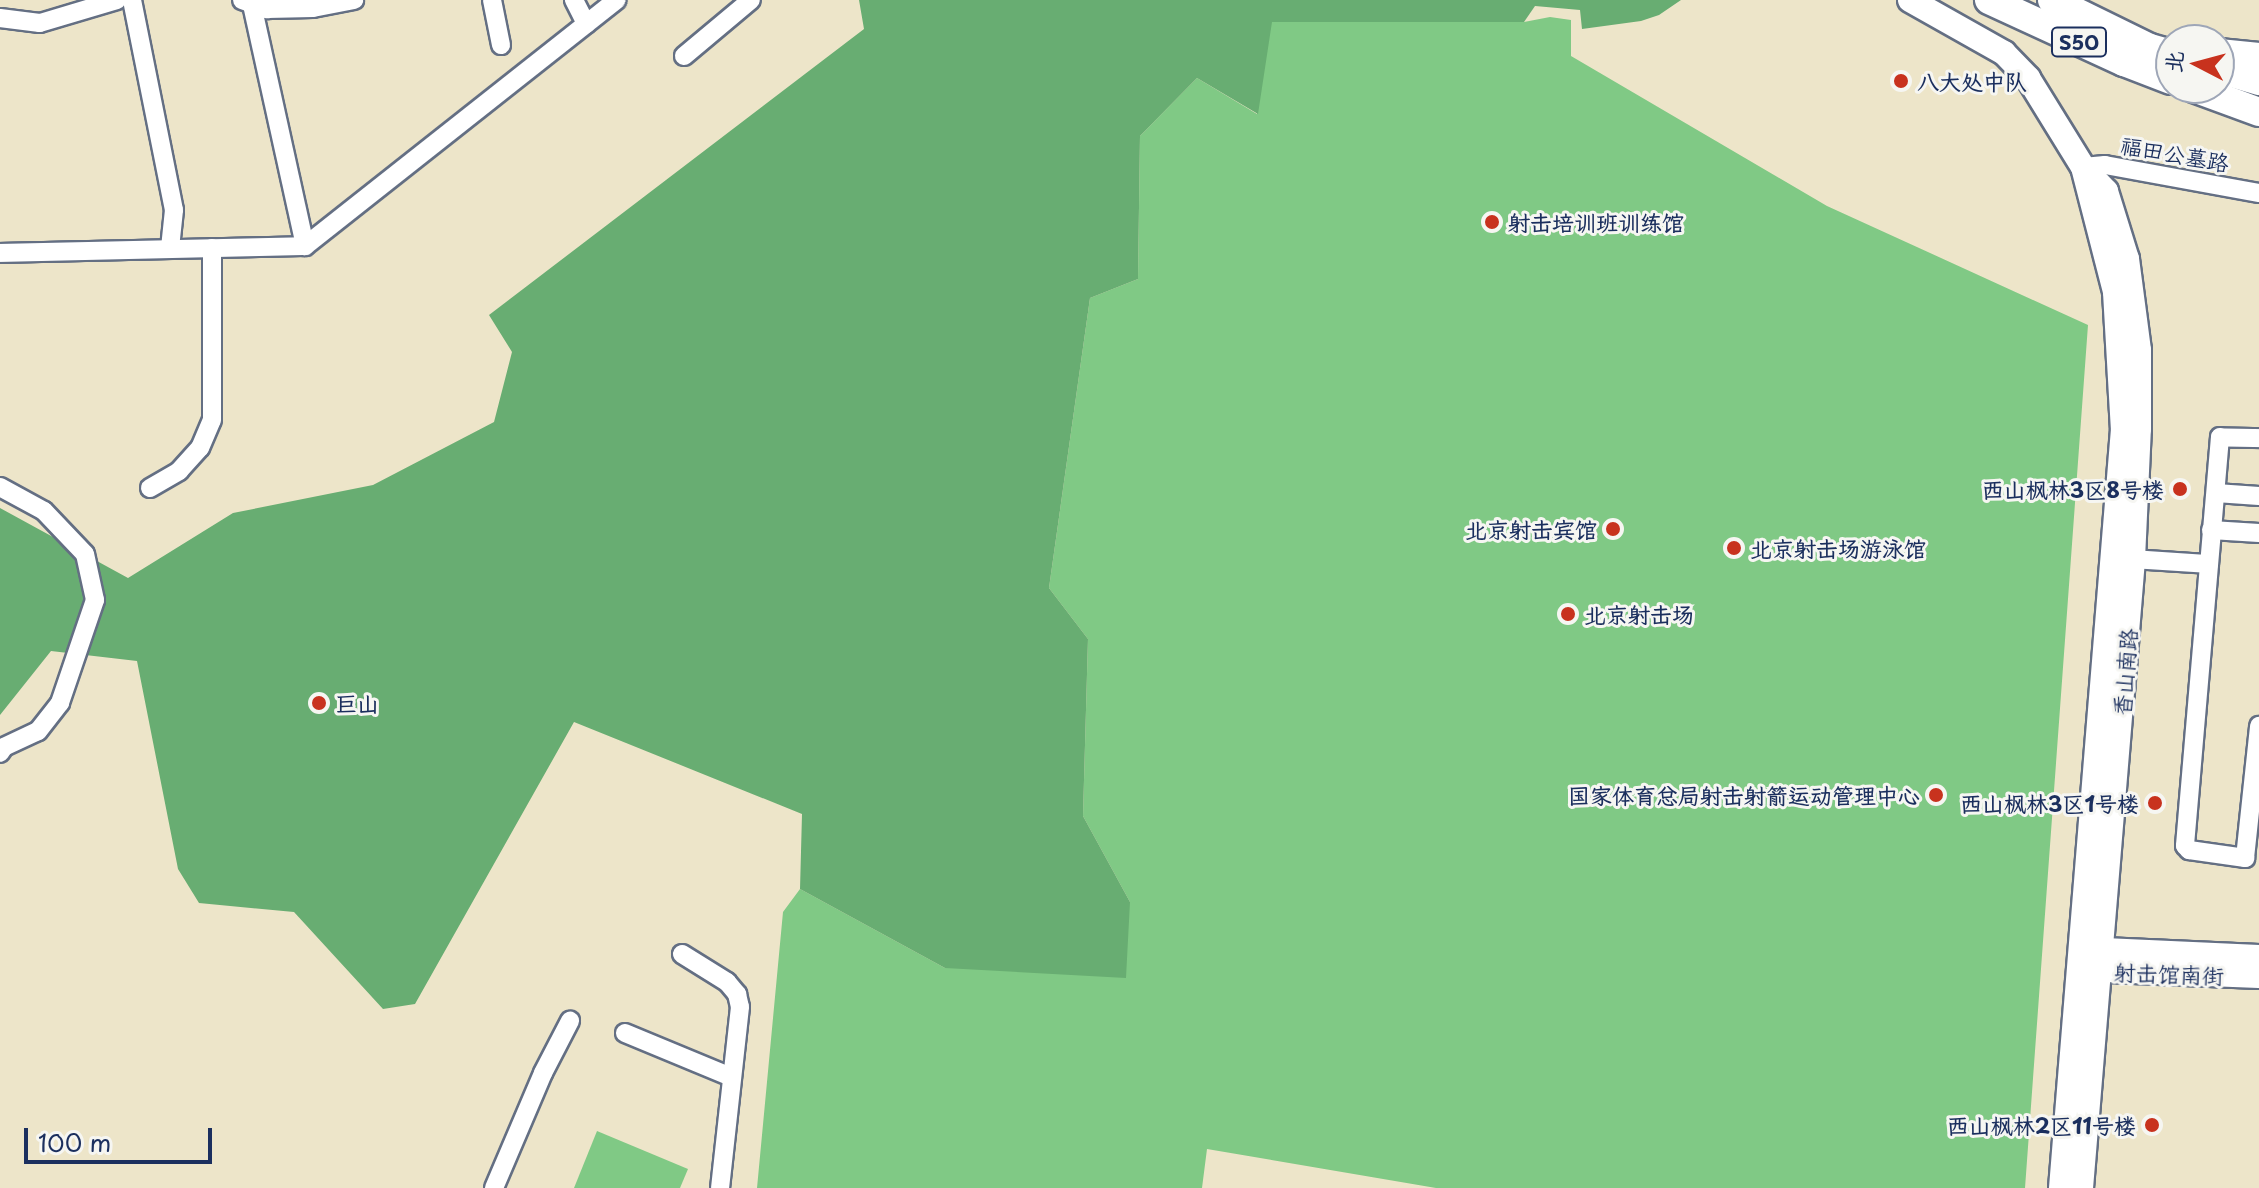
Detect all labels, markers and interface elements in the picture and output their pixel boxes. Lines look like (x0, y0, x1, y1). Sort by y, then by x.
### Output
north arrow (2155, 24, 2235, 104)
road number: S50 (2051, 26, 2107, 58)
text: 北 (2155, 49, 2190, 74)
place label: 八大处中队 (1917, 68, 2027, 94)
marker: 八大处中队 (1892, 72, 1910, 90)
street label: 福田公墓路 (2119, 130, 2231, 176)
place label: 射击培训班训练馆 (1508, 209, 1684, 235)
marker: 射击培训班训练馆 (1483, 213, 1501, 231)
place label: 西山枫林3区8号楼 (1982, 476, 2164, 502)
marker: 西山枫林3区8号楼 (2171, 480, 2189, 498)
place label: 北京射击宾馆 (1465, 516, 1597, 542)
marker: 北京射击宾馆 (1604, 520, 1622, 538)
place label: 北京射击场游泳馆 (1750, 535, 1926, 561)
marker: 北京射击场游泳馆 (1725, 539, 1743, 557)
place label: 北京射击场 (1584, 601, 1694, 627)
marker: 北京射击场 (1559, 605, 1577, 623)
street label: 香山南路 (2107, 627, 2141, 717)
place label: 巨山 (335, 690, 379, 716)
marker: 巨山 (310, 694, 328, 712)
place label: 国家体育总局射击射箭运动管理中心 (1568, 782, 1920, 808)
marker: 国家体育总局射击射箭运动管理中心 (1927, 786, 1945, 804)
place label: 西山枫林3区1号楼 (1960, 790, 2139, 816)
marker: 西山枫林3区1号楼 (2146, 794, 2164, 812)
street label: 射击馆南街 (2114, 958, 2224, 988)
scale bar (28, 1112, 216, 1162)
place label: 西山枫林2区11号楼 (1947, 1112, 2136, 1138)
marker: 西山枫林2区11号楼 (2143, 1116, 2161, 1134)
text: 100 m (38, 1124, 111, 1160)

